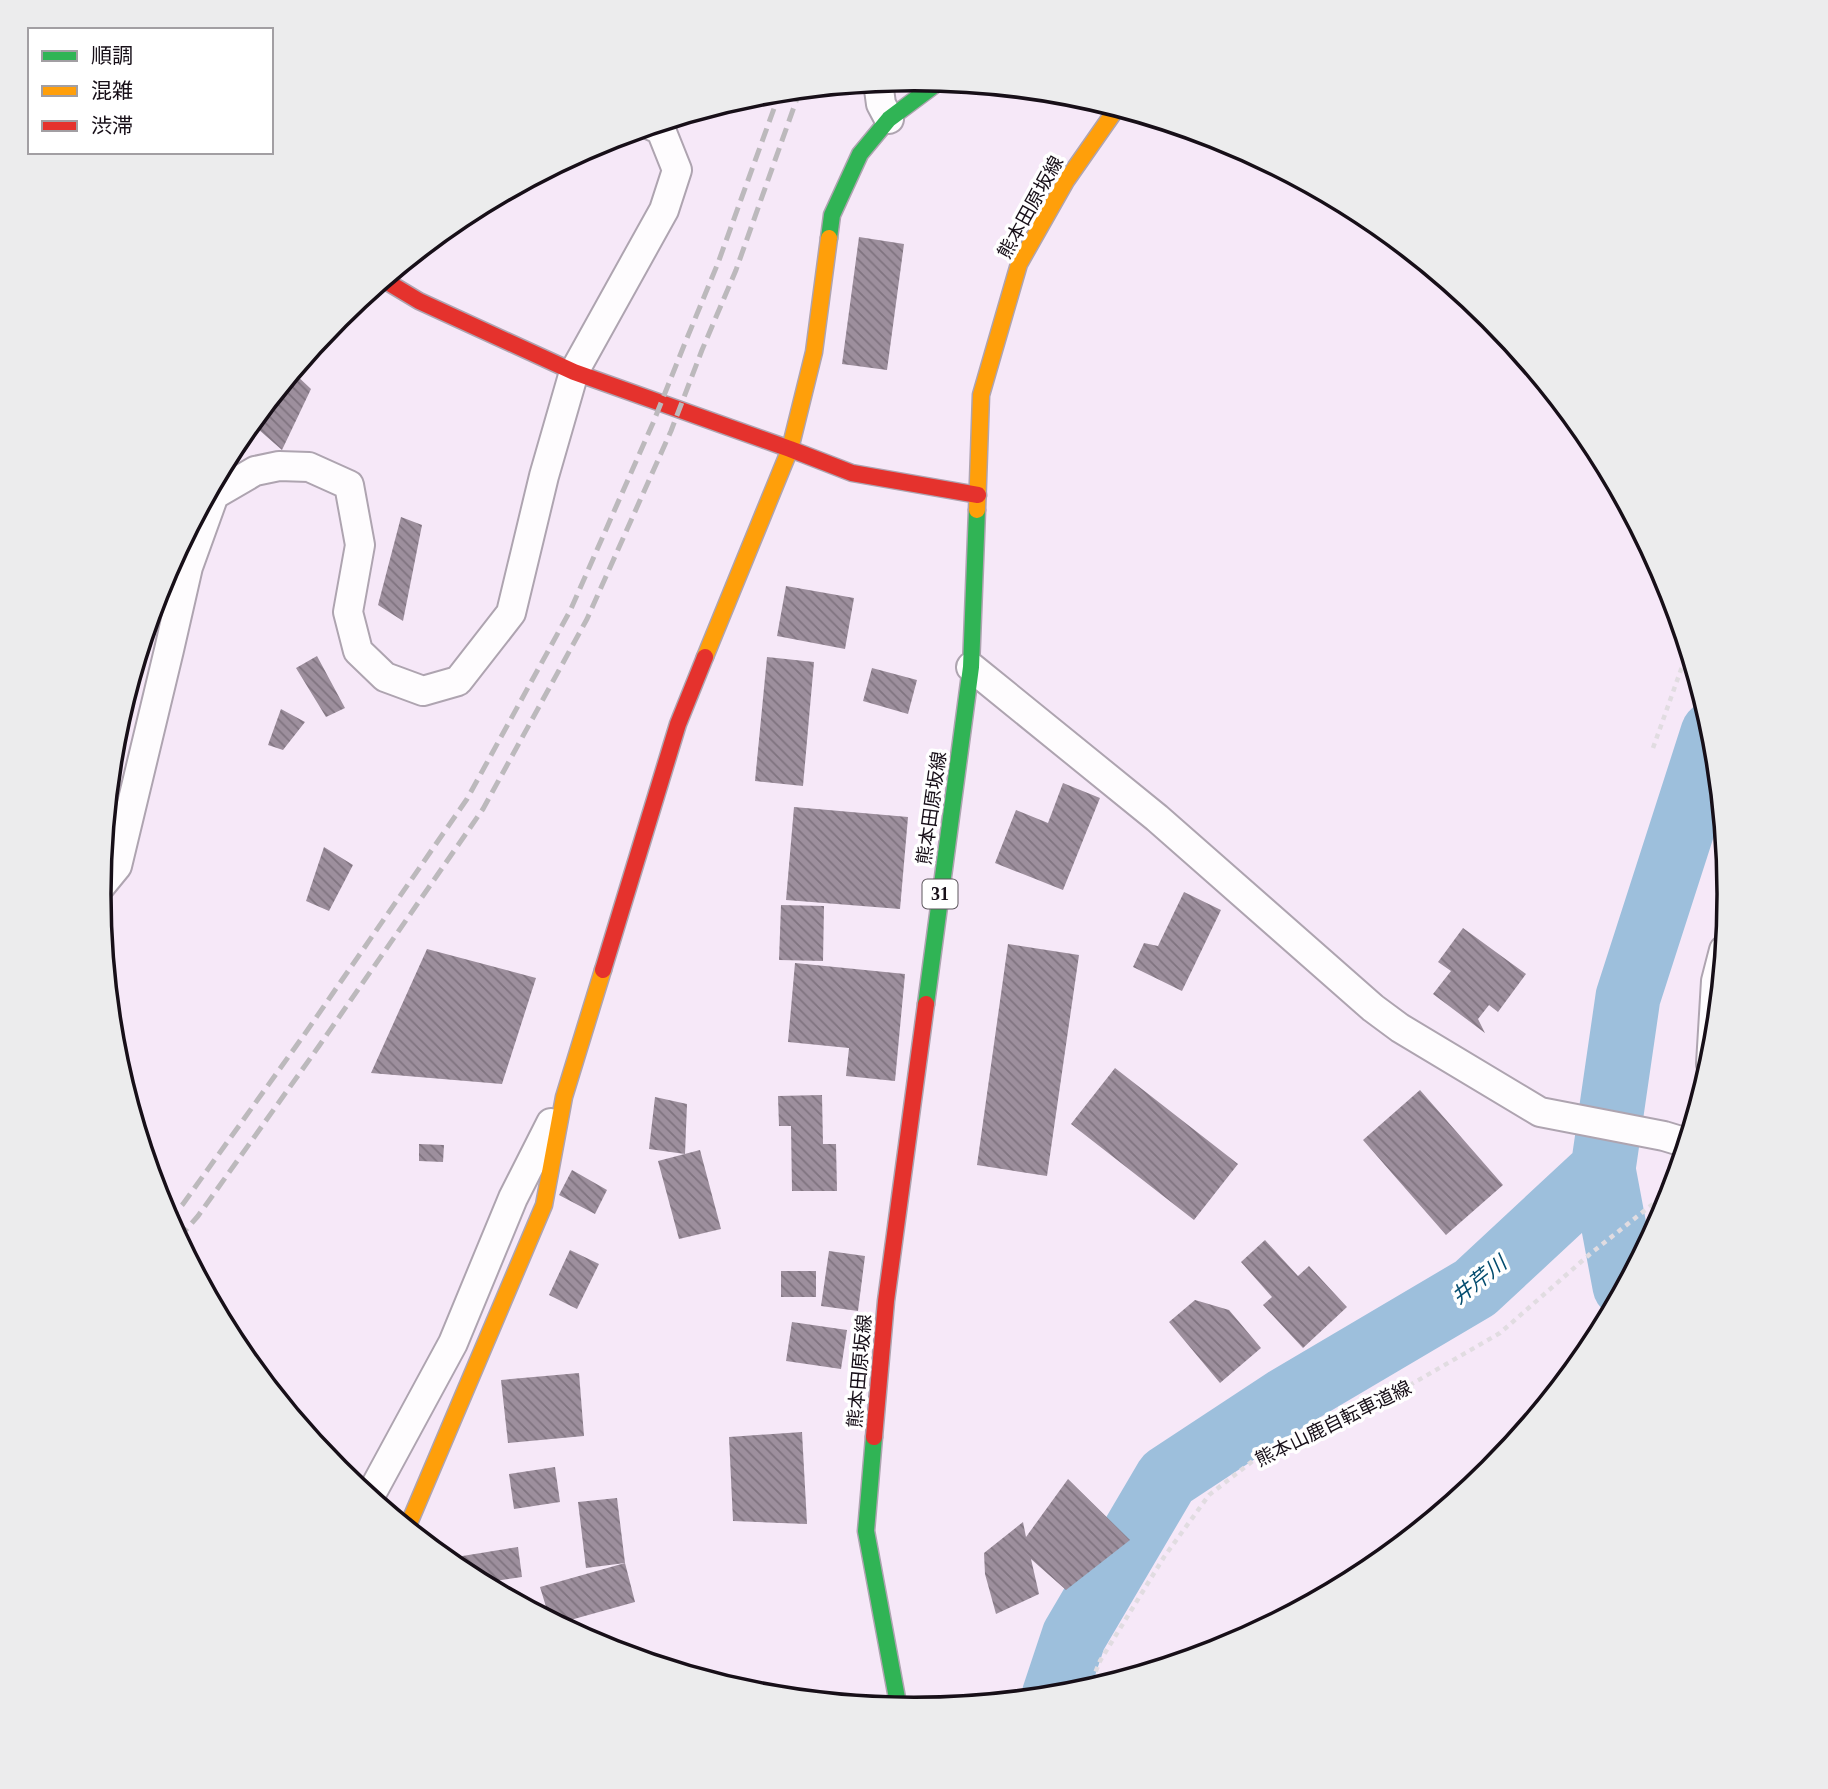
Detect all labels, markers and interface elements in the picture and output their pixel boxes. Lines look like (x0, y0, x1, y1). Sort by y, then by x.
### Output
legend (28, 28, 273, 154)
text: 順調 (91, 44, 133, 68)
text: 混雑 (91, 79, 133, 103)
text: 渋滞 (91, 114, 133, 138)
street label: 熊本田原坂線 (994, 152, 1067, 262)
street label: 熊本田原坂線 (913, 750, 950, 866)
road number: 31 (922, 880, 958, 908)
water label: 井芹川 (1447, 1250, 1513, 1309)
street label: 熊本田原坂線 (844, 1313, 875, 1429)
street label: 熊本山鹿自転車道線 (1252, 1377, 1415, 1470)

